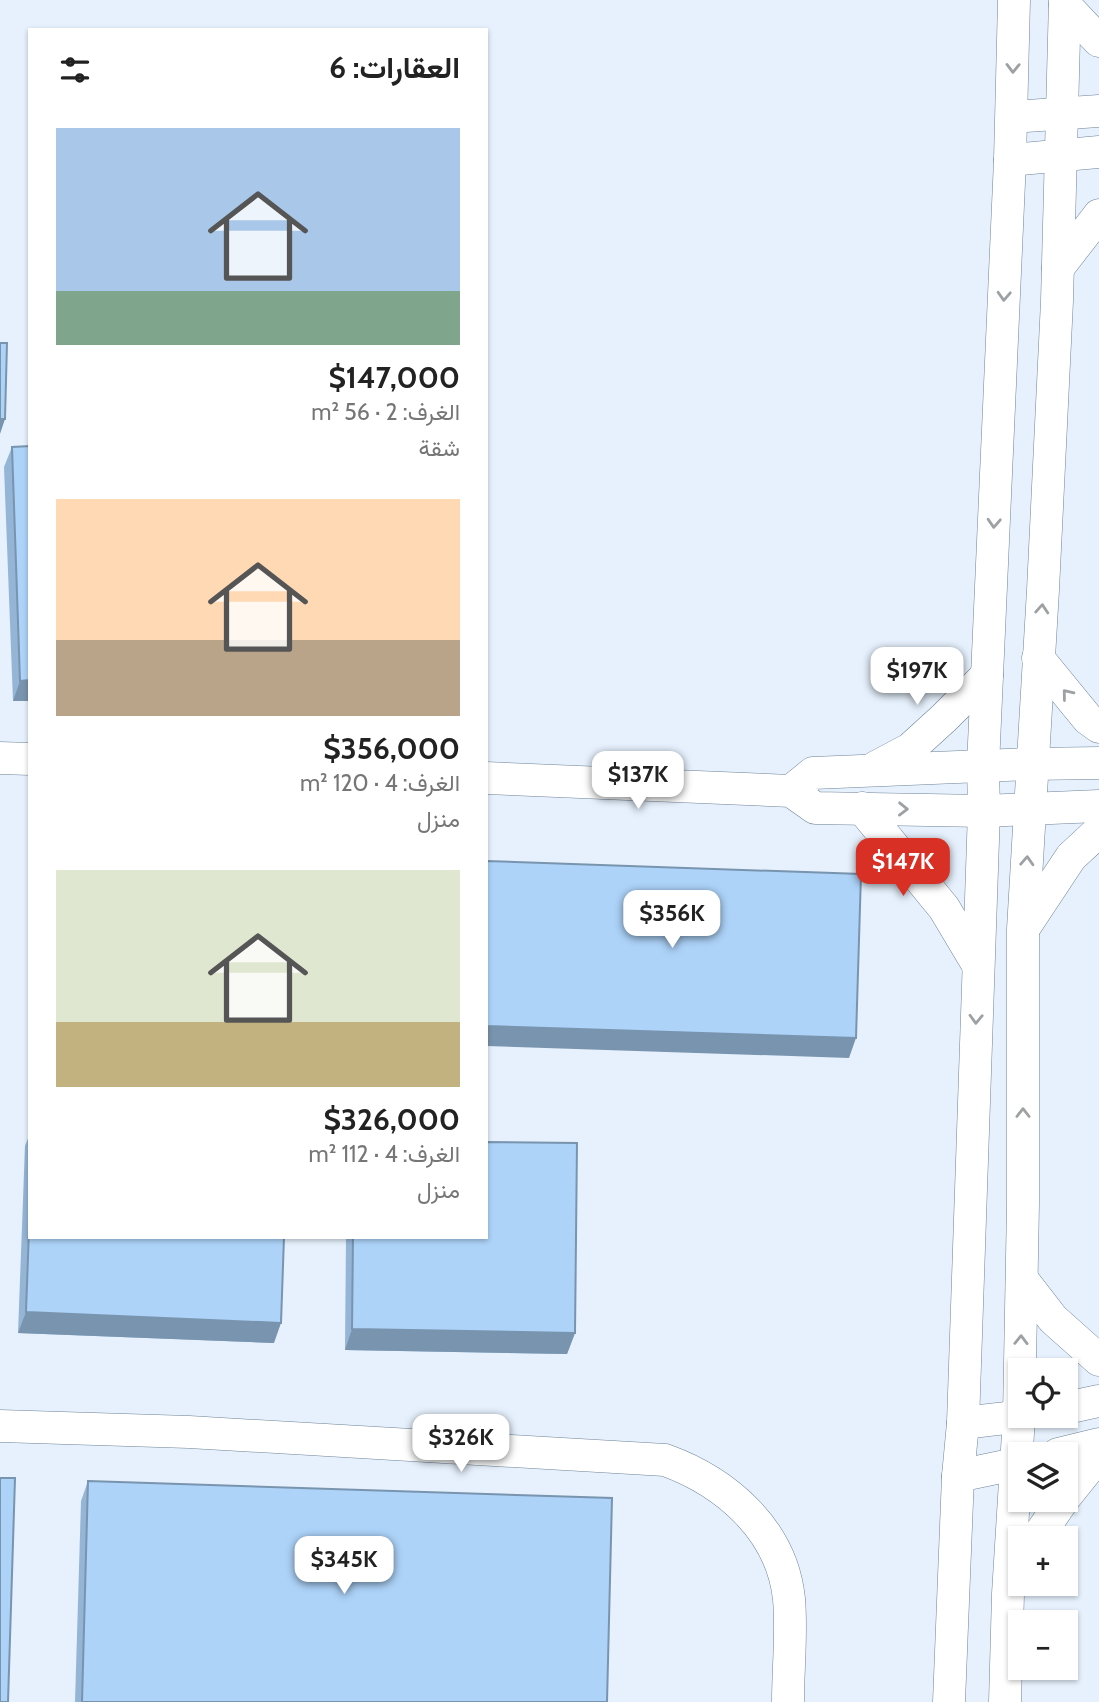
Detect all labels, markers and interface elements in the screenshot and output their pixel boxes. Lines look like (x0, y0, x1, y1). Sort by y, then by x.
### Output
text: العقارات: 6 (329, 49, 460, 86)
icon: filters (56, 51, 94, 89)
one-way arrow (1005, 63, 1020, 74)
icon: home (195, 173, 321, 299)
one-way arrow (997, 290, 1012, 301)
text: $147,000 (328, 359, 460, 396)
text: الغرف: 2 · 56 m² (311, 398, 460, 426)
text: شقة (418, 434, 460, 462)
one-way arrow (987, 518, 1002, 529)
icon: home (195, 544, 321, 670)
one-way arrow (1034, 603, 1049, 614)
pin: $197K (868, 648, 966, 707)
text: $197K (887, 656, 947, 684)
one-way arrow (1063, 689, 1076, 701)
text: $356,000 (323, 730, 460, 767)
pin: $137K (589, 752, 687, 811)
text: $137K (608, 760, 668, 788)
text: الغرف: 4 · 120 m² (300, 769, 460, 797)
one-way arrow (899, 801, 909, 817)
text: منزل (417, 805, 460, 833)
pin: $147K (854, 838, 952, 898)
text: $147K (872, 847, 934, 875)
one-way arrow (1019, 855, 1034, 866)
pin: $356K (623, 890, 721, 950)
text: $356K (639, 899, 705, 927)
icon: home (195, 915, 321, 1041)
one-way arrow (969, 1014, 984, 1025)
text: $326,000 (323, 1101, 460, 1138)
one-way arrow (1015, 1107, 1031, 1117)
text: الغرف: 4 · 112 m² (308, 1140, 460, 1168)
text: منزل (417, 1176, 460, 1204)
one-way arrow (1013, 1334, 1028, 1345)
map controls (1008, 1358, 1078, 1680)
button: locate (1008, 1358, 1078, 1428)
pin: $326K (412, 1414, 510, 1474)
text: $326K (428, 1423, 494, 1451)
button: layers (1008, 1442, 1078, 1512)
button: + (1008, 1526, 1078, 1596)
pin: $345K (295, 1536, 393, 1596)
text: $345K (311, 1545, 377, 1573)
button: − (1008, 1610, 1078, 1680)

